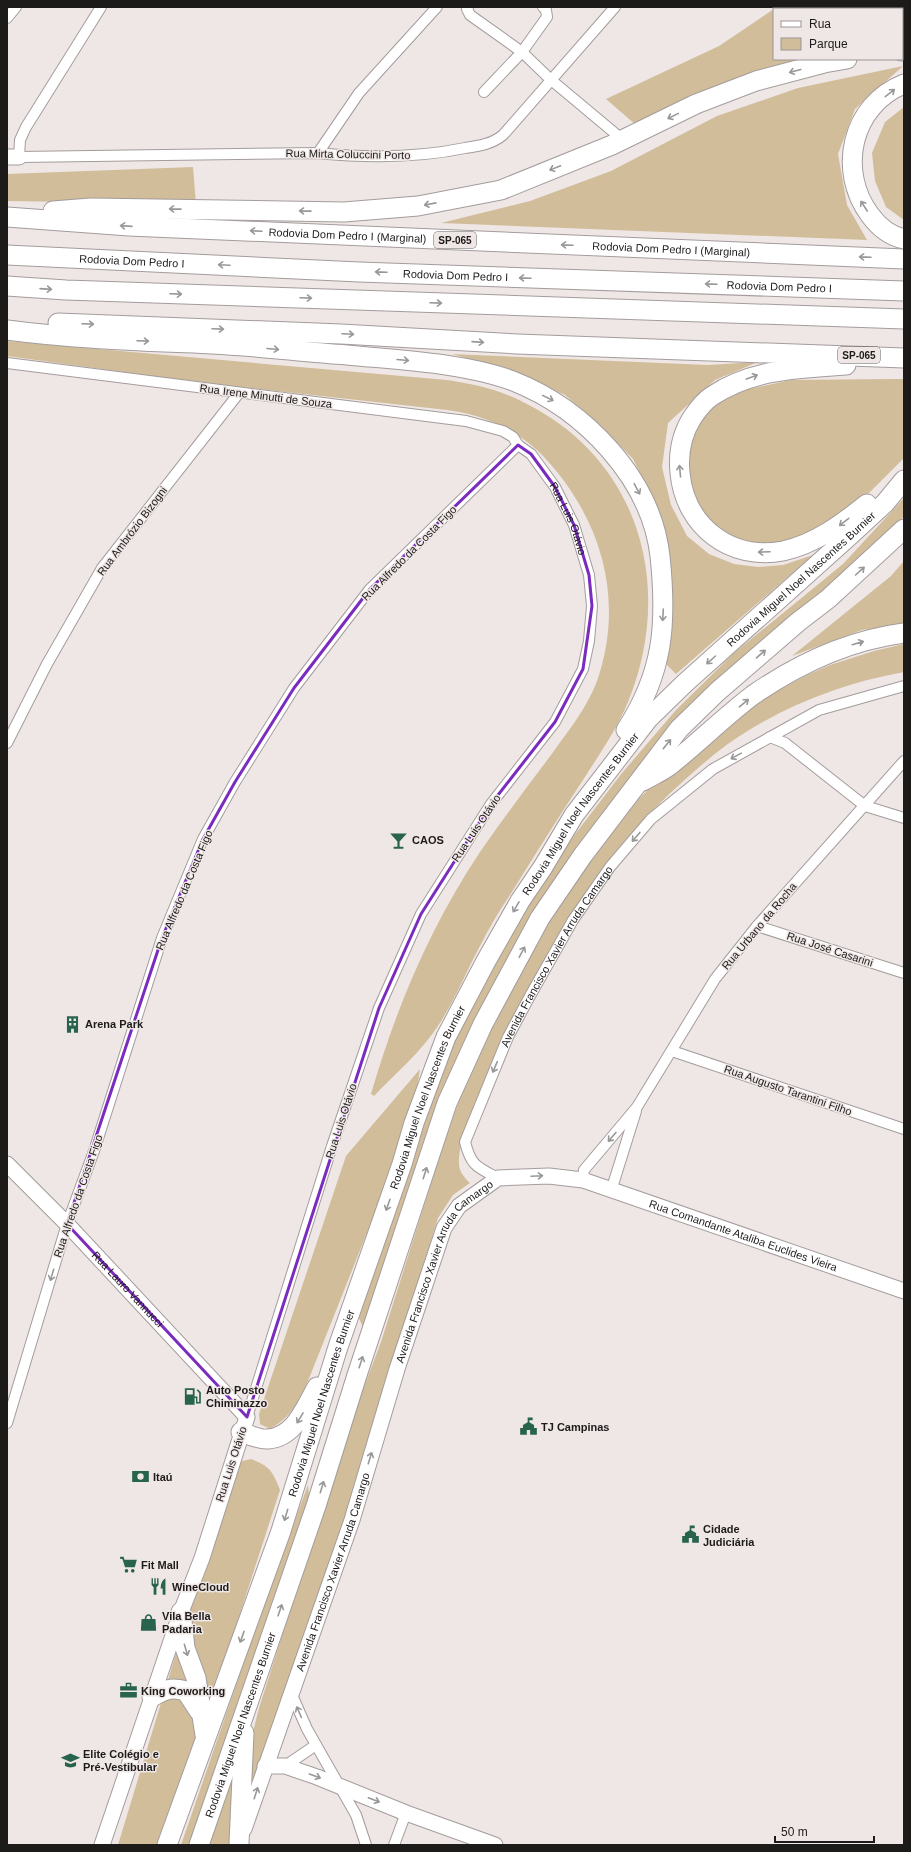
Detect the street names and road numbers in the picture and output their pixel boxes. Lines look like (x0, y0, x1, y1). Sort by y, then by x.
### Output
street label: Rua Mirta Coluccini Porto (286, 147, 410, 161)
street label: Rodovia Dom Pedro I (Marginal) (268, 226, 427, 245)
road number: SP-065 (434, 232, 476, 248)
street label: Rodovia Dom Pedro I (Marginal) (592, 240, 750, 258)
street label: Rodovia Dom Pedro I (79, 252, 185, 270)
street label: Rodovia Dom Pedro I (403, 268, 508, 283)
street label: Rodovia Dom Pedro I (727, 279, 832, 294)
road number: SP-065 (838, 347, 880, 363)
street label: Rua Irene Minutti de Souza (199, 382, 334, 410)
street label: Rua Luis Otávio (547, 480, 589, 556)
street label: Rua Ambrózio Bizogni (95, 484, 169, 578)
street label: Rua Alfredo da Costa Figo (359, 503, 459, 603)
street label: Rodovia Miguel Noel Nascentes Burnier (724, 509, 878, 649)
street label: Rodovia Miguel Noel Nascentes Burnier (520, 730, 641, 897)
street label: Rua Luis Otávio (449, 792, 503, 864)
street label: Rua Alfredo da Costa Figo (153, 828, 215, 952)
street label: Avenida Francisco Xavier Arruda Camargo (499, 864, 615, 1049)
street label: Rua Urbano da Rocha (719, 880, 799, 972)
street label: Rua José Casarini (785, 929, 875, 969)
street label: Rodovia Miguel Noel Nascentes Burnier (388, 1003, 468, 1191)
street label: Rua Augusto Tarantini Filho (723, 1062, 853, 1118)
street label: Rua Luis Otávio (323, 1082, 359, 1160)
street label: Rua Alfredo da Costa Figo (51, 1133, 105, 1259)
street label: Avenida Francisco Xavier Arruda Camargo (393, 1178, 495, 1364)
street label: Rua Comandante Ataliba Euclides Vieira (648, 1197, 840, 1274)
street label: Rua Lauro Vannucci (90, 1249, 166, 1329)
street label: Rodovia Miguel Noel Nascentes Burnier (286, 1308, 357, 1498)
street label: Rua Luis Otávio (213, 1425, 249, 1503)
street label: Avenida Francisco Xavier Arruda Camargo (294, 1471, 372, 1673)
street label: Rodovia Miguel Noel Nascentes Burnier (203, 1630, 278, 1819)

